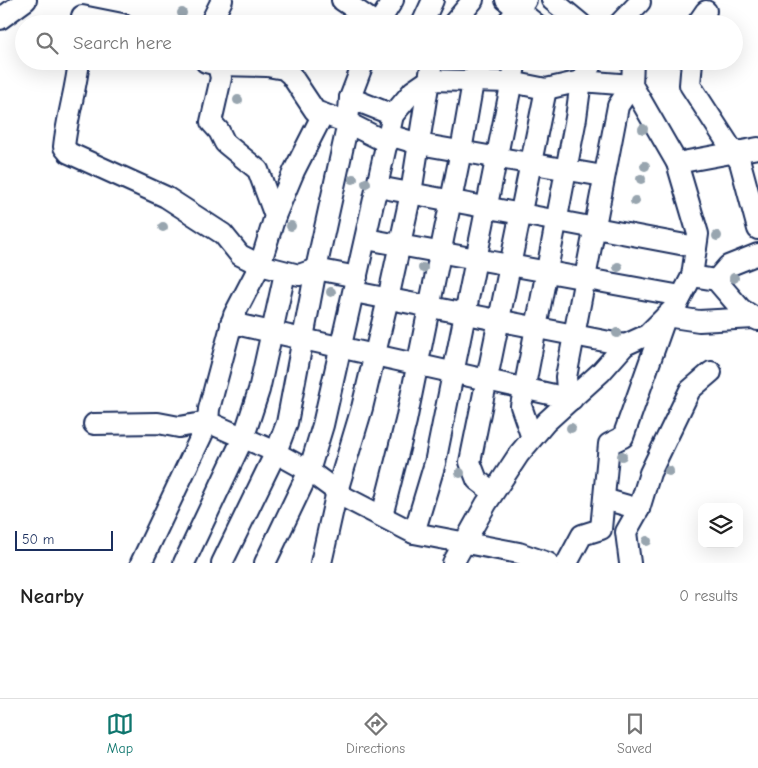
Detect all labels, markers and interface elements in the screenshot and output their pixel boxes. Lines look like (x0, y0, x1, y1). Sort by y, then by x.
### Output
search box (15, 15, 743, 70)
icon: search (33, 29, 61, 57)
text: Search here (73, 32, 172, 54)
map controls (698, 503, 743, 548)
button: layers (698, 503, 743, 548)
scale bar (15, 528, 112, 551)
text: 50 m (22, 531, 54, 548)
text: Nearby (20, 584, 84, 608)
text: 0 results (679, 587, 738, 605)
tab: Map (106, 710, 134, 757)
tab: Directions (346, 710, 405, 757)
tab: Saved (617, 710, 652, 757)

